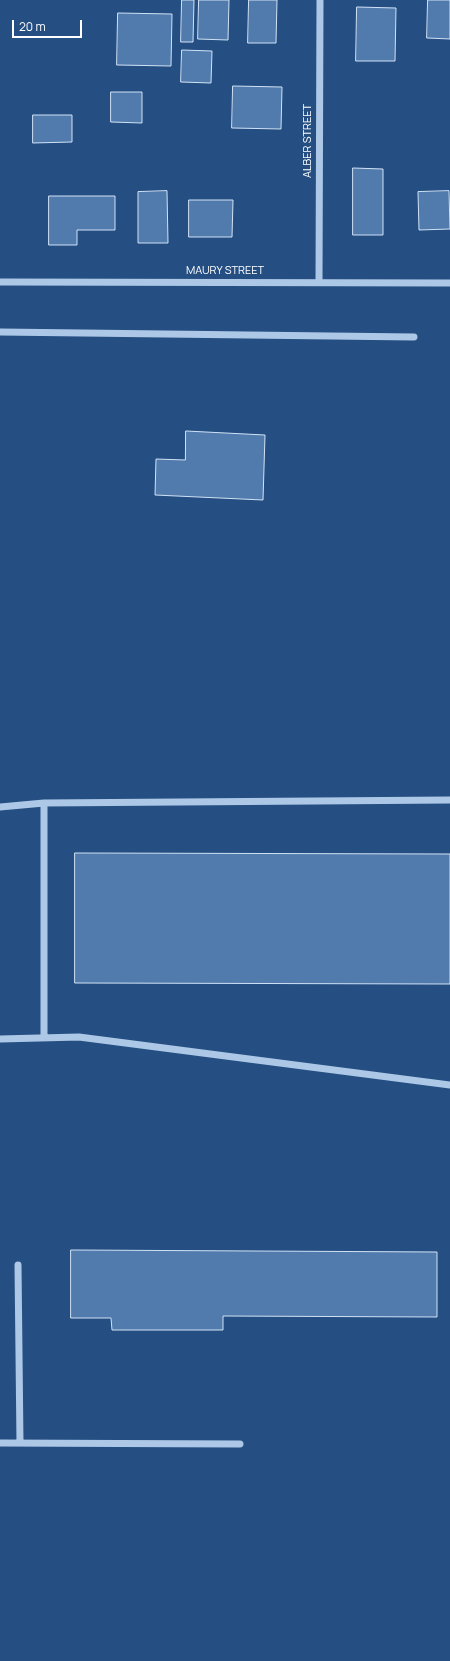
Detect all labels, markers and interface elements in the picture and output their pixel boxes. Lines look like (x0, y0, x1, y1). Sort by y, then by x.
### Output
scale bar (14, 12, 84, 38)
text: 20 m (19, 18, 46, 35)
street label: ALBER STREET (301, 104, 315, 178)
street label: MAURY STREET (186, 264, 264, 278)

